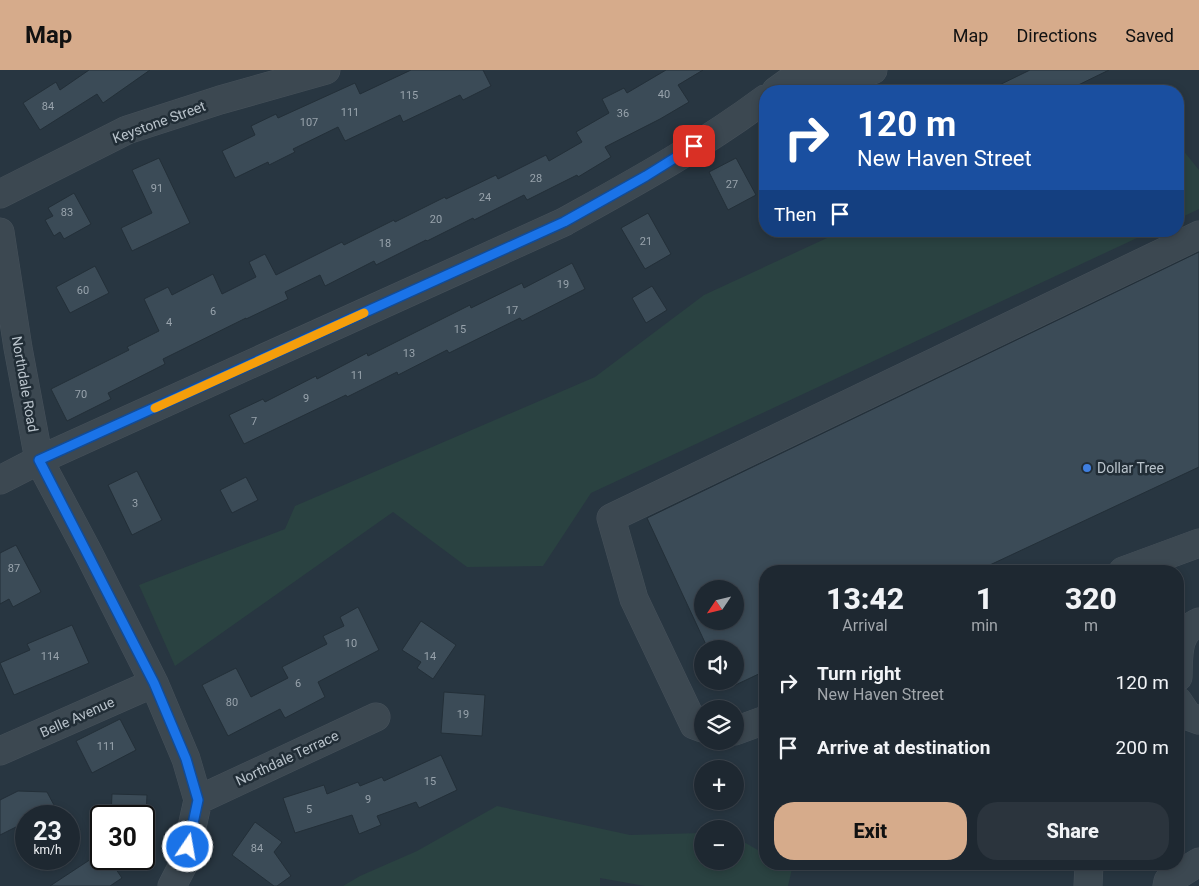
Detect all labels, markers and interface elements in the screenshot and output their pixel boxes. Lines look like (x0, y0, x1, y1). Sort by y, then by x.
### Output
text: Map (25, 21, 72, 49)
text: Map (953, 25, 988, 46)
text: Directions (1016, 25, 1097, 46)
text: Saved (1125, 25, 1174, 46)
house number: 40 (658, 88, 670, 101)
house number: 115 (400, 89, 418, 102)
street label: Keystone Street (110, 98, 208, 146)
house number: 84 (42, 100, 54, 113)
text: 120 m (857, 104, 956, 145)
icon: right (774, 105, 839, 170)
house number: 111 (341, 106, 359, 119)
house number: 36 (617, 107, 629, 120)
house number: 107 (300, 116, 318, 129)
pin (673, 125, 715, 167)
icon: arrive (680, 132, 708, 160)
text: New Haven Street (857, 146, 1032, 171)
house number: 28 (530, 172, 542, 185)
house number: 27 (726, 178, 738, 191)
house number: 91 (151, 182, 163, 195)
house number: 24 (479, 191, 491, 204)
icon: arrive (826, 200, 854, 228)
text: Then (774, 203, 816, 226)
house number: 83 (61, 206, 73, 219)
house number: 20 (430, 213, 442, 226)
house number: 21 (640, 235, 652, 248)
house number: 18 (379, 237, 391, 250)
house number: 19 (557, 278, 569, 291)
house number: 60 (77, 284, 89, 297)
house number: 17 (506, 304, 518, 317)
house number: 6 (210, 305, 216, 318)
house number: 4 (166, 316, 172, 329)
house number: 15 (454, 323, 466, 336)
street label: Northdale Road (9, 335, 41, 433)
house number: 13 (403, 347, 415, 360)
house number: 11 (351, 369, 363, 382)
house number: 70 (75, 388, 87, 401)
house number: 9 (303, 392, 309, 405)
house number: 7 (251, 415, 257, 428)
place label: Dollar Tree (1097, 460, 1164, 476)
marker: Dollar Tree (1081, 462, 1093, 474)
house number: 3 (132, 497, 138, 510)
house number: 87 (8, 562, 20, 575)
north arrow (694, 580, 744, 630)
map controls (694, 580, 744, 870)
text: 13:42 (826, 581, 904, 616)
text: 1 (976, 581, 993, 616)
text: 320 (1065, 581, 1117, 616)
text: Arrival (842, 616, 888, 635)
text: min (971, 616, 998, 635)
text: m (1084, 616, 1098, 635)
house number: 10 (345, 637, 357, 650)
button: sound (694, 640, 744, 690)
house number: 114 (41, 650, 59, 663)
house number: 14 (424, 650, 436, 663)
text: Turn right (817, 662, 901, 685)
icon: right (774, 669, 802, 697)
text: 120 m (1116, 671, 1169, 694)
house number: 6 (295, 677, 301, 690)
text: New Haven Street (817, 685, 944, 704)
street label: Belle Avenue (37, 693, 117, 741)
house number: 80 (226, 696, 238, 709)
button: layers (694, 700, 744, 750)
house number: 19 (457, 708, 469, 721)
street label: Northdale Terrace (233, 727, 341, 789)
icon: arrive (774, 734, 802, 762)
text: Arrive at destination (817, 736, 990, 759)
text: 200 m (1116, 736, 1169, 759)
house number: 111 (97, 740, 115, 753)
button: + (694, 760, 744, 810)
house number: 15 (424, 775, 436, 788)
house number: 9 (365, 793, 371, 806)
button: Exit (774, 802, 967, 860)
button: Share (977, 802, 1169, 860)
house number: 5 (306, 803, 312, 816)
speed limit sign: 30 (90, 805, 155, 870)
text: 23 (33, 817, 62, 846)
position arrow (161, 820, 213, 872)
button: − (694, 820, 744, 870)
house number: 84 (251, 842, 263, 855)
text: km/h (33, 843, 62, 857)

